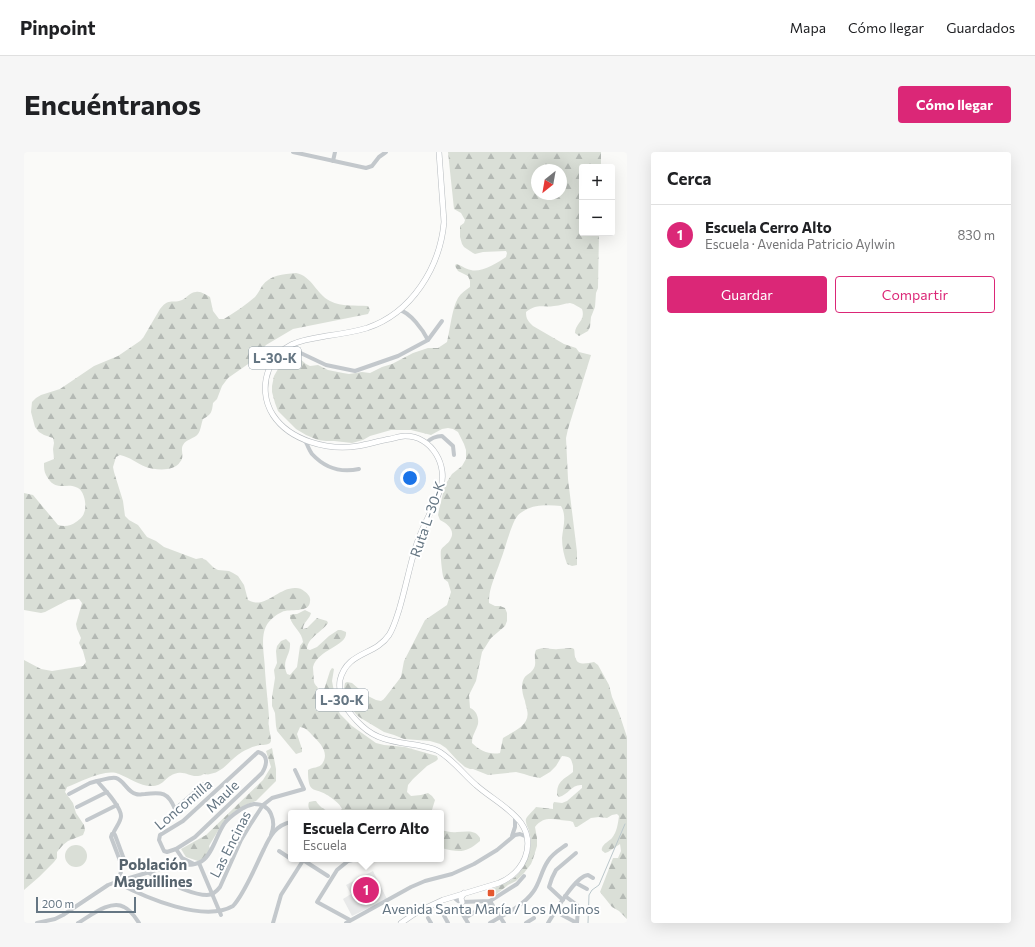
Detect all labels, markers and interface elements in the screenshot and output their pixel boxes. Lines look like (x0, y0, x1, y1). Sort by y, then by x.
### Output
text: Pinpoint (20, 16, 96, 39)
text: Mapa (790, 19, 826, 36)
text: Cómo llegar (848, 19, 924, 36)
text: Guardados (946, 19, 1015, 36)
button: Cómo llegar (898, 86, 1011, 123)
text: Encuéntranos (24, 87, 201, 121)
north arrow (531, 164, 567, 200)
map controls (579, 164, 615, 236)
button: + (579, 164, 615, 200)
text: Cerca (667, 168, 712, 189)
button: − (579, 200, 615, 236)
text: Escuela Cerro Alto (705, 218, 832, 236)
text: 1 (677, 227, 683, 243)
text: 830 m (957, 227, 995, 243)
text: Escuela · Avenida Patricio Aylwin (705, 236, 895, 252)
button: Guardar (667, 276, 827, 313)
button: Compartir (835, 276, 995, 313)
road number: L-30-K (249, 347, 301, 369)
your location (400, 468, 420, 488)
street label: Ruta L-30-K (406, 479, 448, 559)
road number: L-30-K (316, 689, 368, 711)
street label: Loncomilla (151, 775, 215, 833)
street label: Maule (202, 776, 242, 816)
street label: Las Encinas (206, 808, 254, 880)
popup (288, 810, 444, 862)
text: Escuela Cerro Alto (303, 819, 429, 837)
text: Escuela (303, 837, 347, 853)
district label: Población Maguillines (113, 855, 193, 890)
pin: 1 (353, 875, 379, 905)
marker: Avenida Santa María / Los Molinos (486, 888, 496, 898)
scale bar (36, 895, 136, 914)
text: 200 m (42, 897, 74, 910)
place label: Avenida Santa María / Los Molinos (382, 900, 600, 917)

